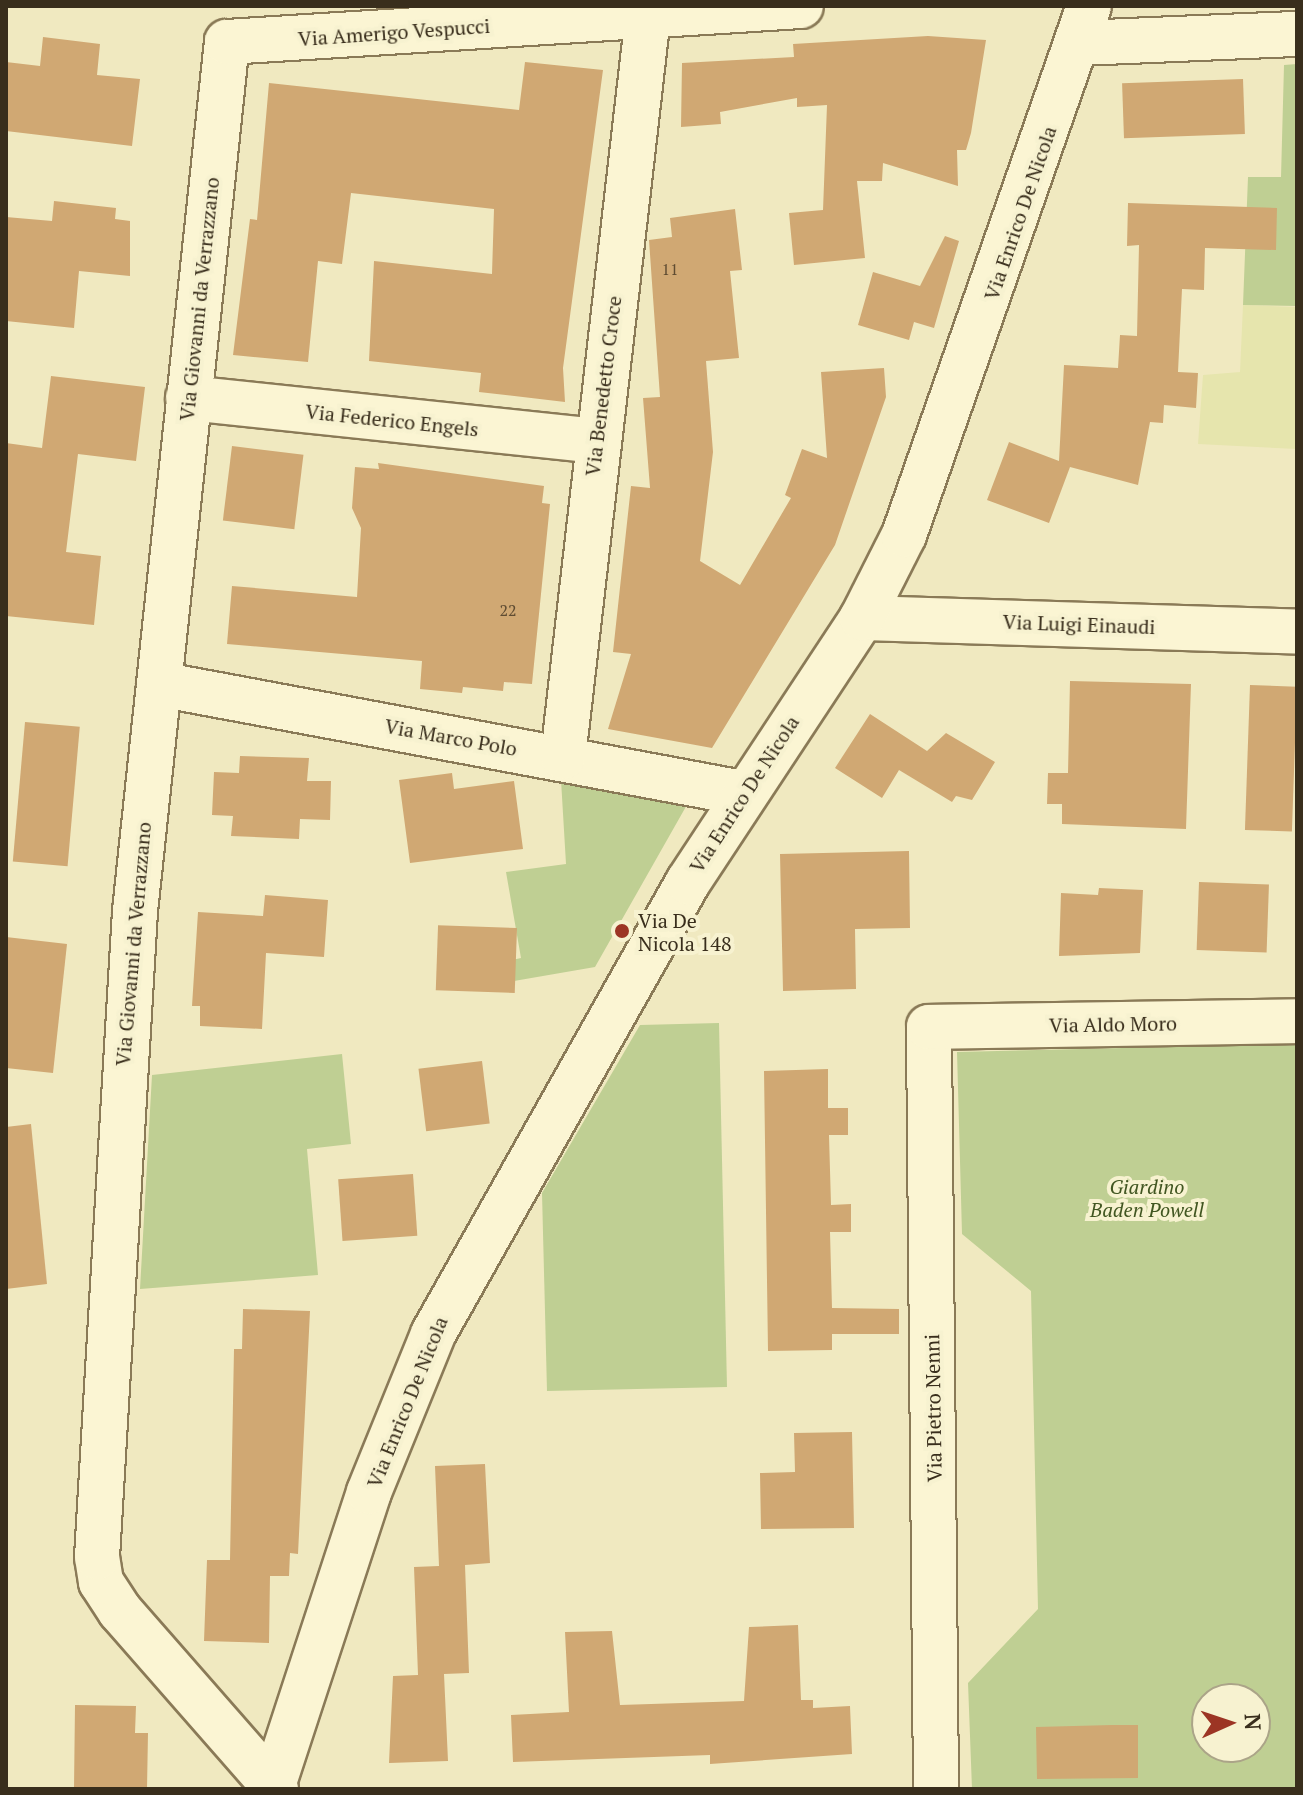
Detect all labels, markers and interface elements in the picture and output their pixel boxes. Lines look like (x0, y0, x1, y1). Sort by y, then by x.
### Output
street label: Via Amerigo Vespucci (297, 13, 491, 51)
street label: Via Enrico De Nicola (979, 123, 1061, 303)
street label: Via Giovanni da Verrazzano (174, 176, 224, 422)
house number: 11 (661, 259, 679, 279)
street label: Via Benedetto Croce (580, 294, 626, 478)
street label: Via Federico Engels (304, 399, 480, 441)
house number: 22 (499, 600, 517, 620)
street label: Via Luigi Einaudi (1002, 609, 1156, 639)
street label: Via Enrico De Nicola (684, 711, 804, 877)
street label: Via Marco Polo (383, 714, 519, 760)
street label: Via Giovanni da Verrazzano (110, 821, 156, 1067)
place label: Via De Nicola 148 (638, 908, 732, 955)
marker: Via De Nicola 148 (613, 922, 631, 940)
street label: Via Aldo Moro (1049, 1011, 1177, 1037)
park label: Giardino Baden Powell (1090, 1175, 1204, 1222)
street label: Via Enrico De Nicola (362, 1313, 452, 1491)
street label: Via Pietro Nenni (920, 1334, 946, 1482)
north arrow (1191, 1683, 1271, 1763)
text: N (1239, 1713, 1268, 1731)

